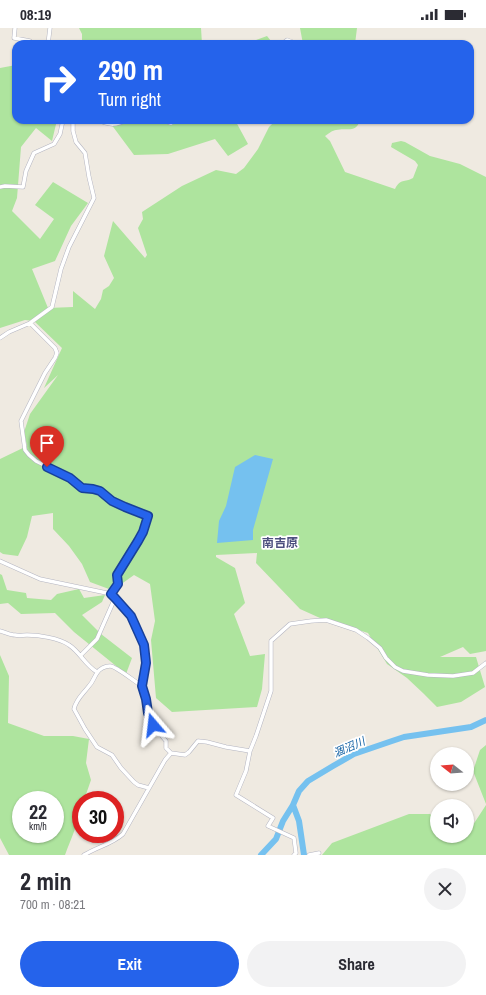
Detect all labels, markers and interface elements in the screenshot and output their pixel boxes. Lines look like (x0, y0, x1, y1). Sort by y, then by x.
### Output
text: 08:19 (20, 4, 51, 25)
text: 290 m (98, 51, 163, 89)
icon: right (32, 56, 84, 108)
text: Turn right (98, 87, 161, 112)
pin (30, 426, 64, 467)
icon: arrive (36, 432, 58, 454)
district label: 南吉原 (262, 535, 298, 551)
position arrow (132, 704, 174, 746)
water label: 涸沼川 (331, 733, 368, 760)
north arrow (430, 747, 474, 791)
map controls (430, 747, 474, 843)
speed limit sign: 30 (72, 791, 124, 843)
text: 22 (29, 798, 47, 825)
button: sound (430, 799, 474, 843)
text: km/h (29, 820, 47, 833)
text: 2 min (20, 865, 71, 897)
button: close (424, 868, 466, 910)
text: 700 m · 08:21 (20, 896, 85, 913)
button: Exit (20, 941, 239, 987)
button: Share (247, 941, 466, 987)

